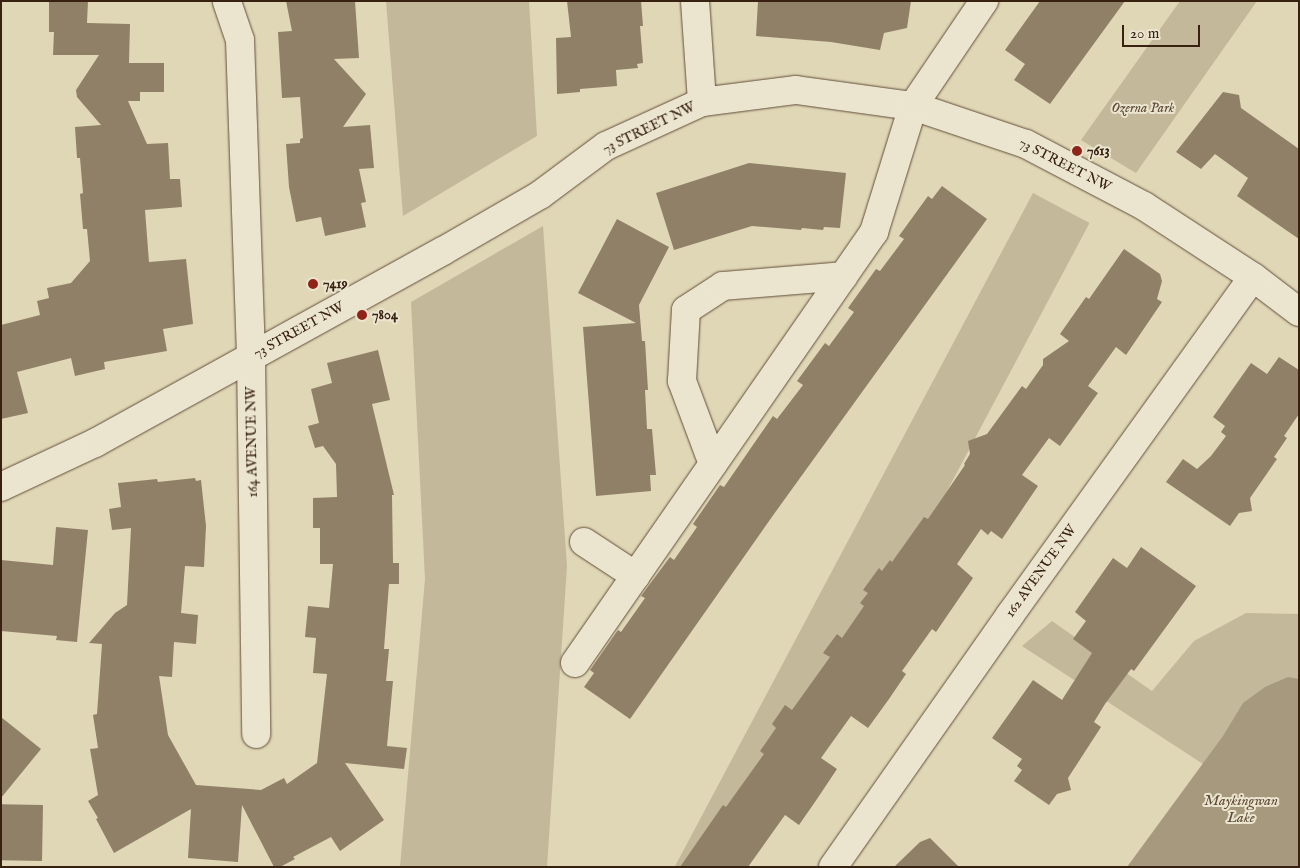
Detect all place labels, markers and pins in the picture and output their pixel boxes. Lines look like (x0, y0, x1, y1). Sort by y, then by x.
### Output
place label: 7613 (1087, 143, 1110, 159)
marker: 7613 (1071, 145, 1083, 157)
place label: 7419 (323, 276, 348, 292)
marker: 7419 (307, 278, 319, 290)
place label: 7804 (372, 307, 398, 323)
marker: 7804 (356, 309, 368, 321)

